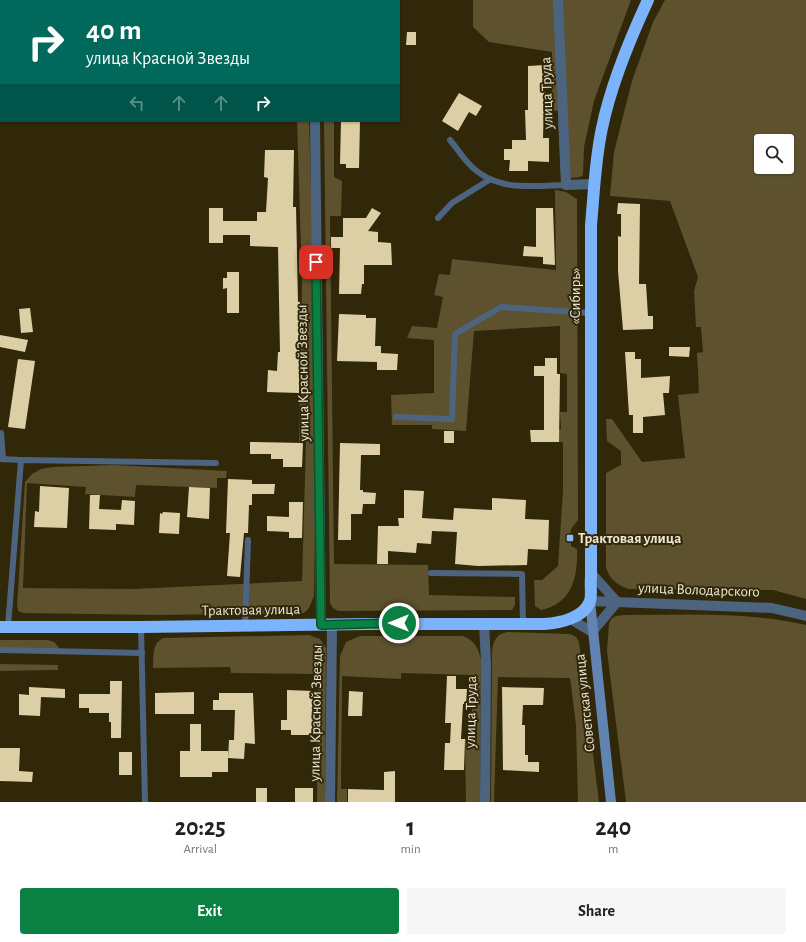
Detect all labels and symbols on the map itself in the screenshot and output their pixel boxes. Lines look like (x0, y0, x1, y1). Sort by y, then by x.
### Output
street label: улица Труда (538, 57, 556, 130)
pin (299, 245, 333, 279)
street label: «Сибирь» (568, 267, 583, 324)
street label: улица Красной Звезды (294, 304, 312, 443)
place label: Трактовая улица (578, 531, 681, 546)
marker: Трактовая улица (565, 533, 575, 543)
street label: улица Володарского (637, 580, 760, 600)
street label: Трактовая улица (202, 602, 301, 618)
position arrow (378, 602, 420, 644)
street label: улица Красной Звезды (307, 644, 325, 783)
street label: Советская улица (572, 653, 598, 753)
street label: улица Труда (463, 676, 479, 749)

